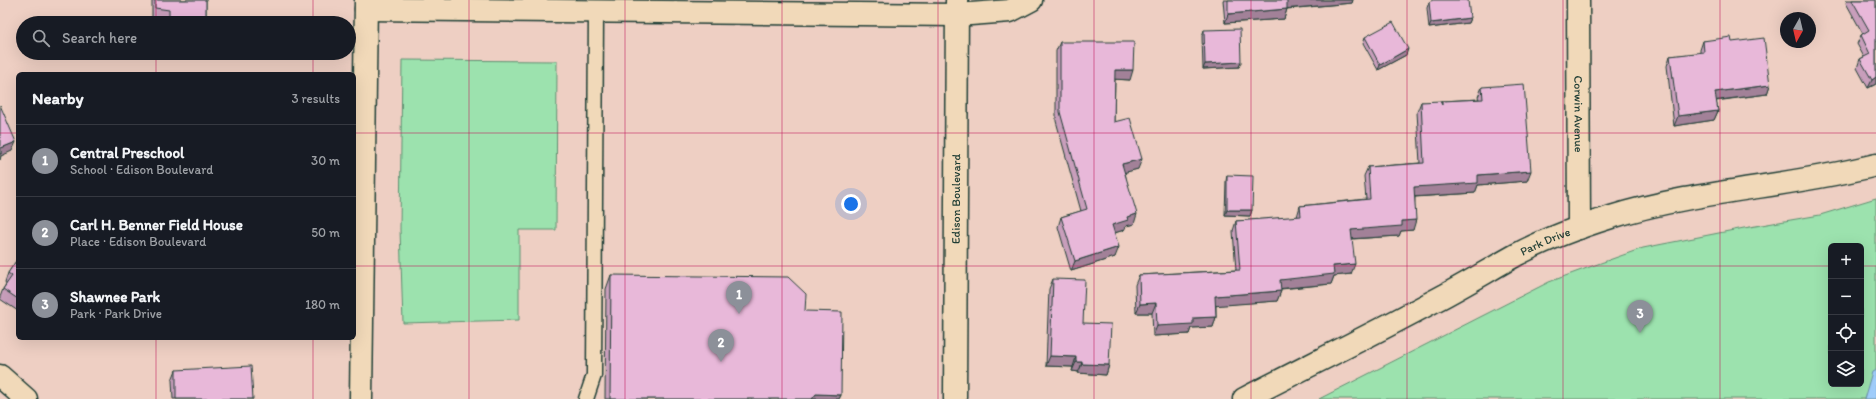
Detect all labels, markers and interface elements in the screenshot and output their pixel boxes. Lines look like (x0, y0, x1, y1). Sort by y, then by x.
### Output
north arrow (1780, 12, 1816, 48)
search box (16, 16, 356, 60)
icon: search (30, 27, 52, 49)
text: Search here (62, 29, 137, 47)
street label: Corwin Avenue (1571, 75, 1586, 153)
text: Nearby (32, 88, 84, 108)
text: 3 results (291, 91, 340, 106)
text: Central Preschool (70, 144, 184, 162)
text: 1 (42, 153, 48, 168)
text: 30 m (311, 153, 340, 168)
street label: Edison Boulevard (949, 154, 963, 244)
text: School · Edison Boulevard (70, 162, 213, 177)
your location (841, 194, 861, 214)
text: Carl H. Benner Field House (70, 216, 243, 234)
street label: Park Drive (1518, 224, 1572, 259)
text: 2 (42, 225, 48, 240)
text: 50 m (311, 225, 340, 240)
text: Place · Edison Boulevard (70, 234, 206, 249)
map controls (1828, 243, 1864, 387)
button: + (1828, 243, 1864, 279)
button: − (1828, 279, 1864, 315)
pin: 1 (726, 281, 752, 314)
text: Shawnee Park (70, 288, 160, 306)
text: 3 (41, 297, 49, 312)
text: 180 m (305, 297, 340, 312)
pin: 3 (1627, 300, 1653, 333)
text: Park · Park Drive (70, 306, 162, 321)
button: locate (1828, 315, 1864, 351)
pin: 2 (708, 329, 734, 362)
button: layers (1828, 351, 1864, 387)

